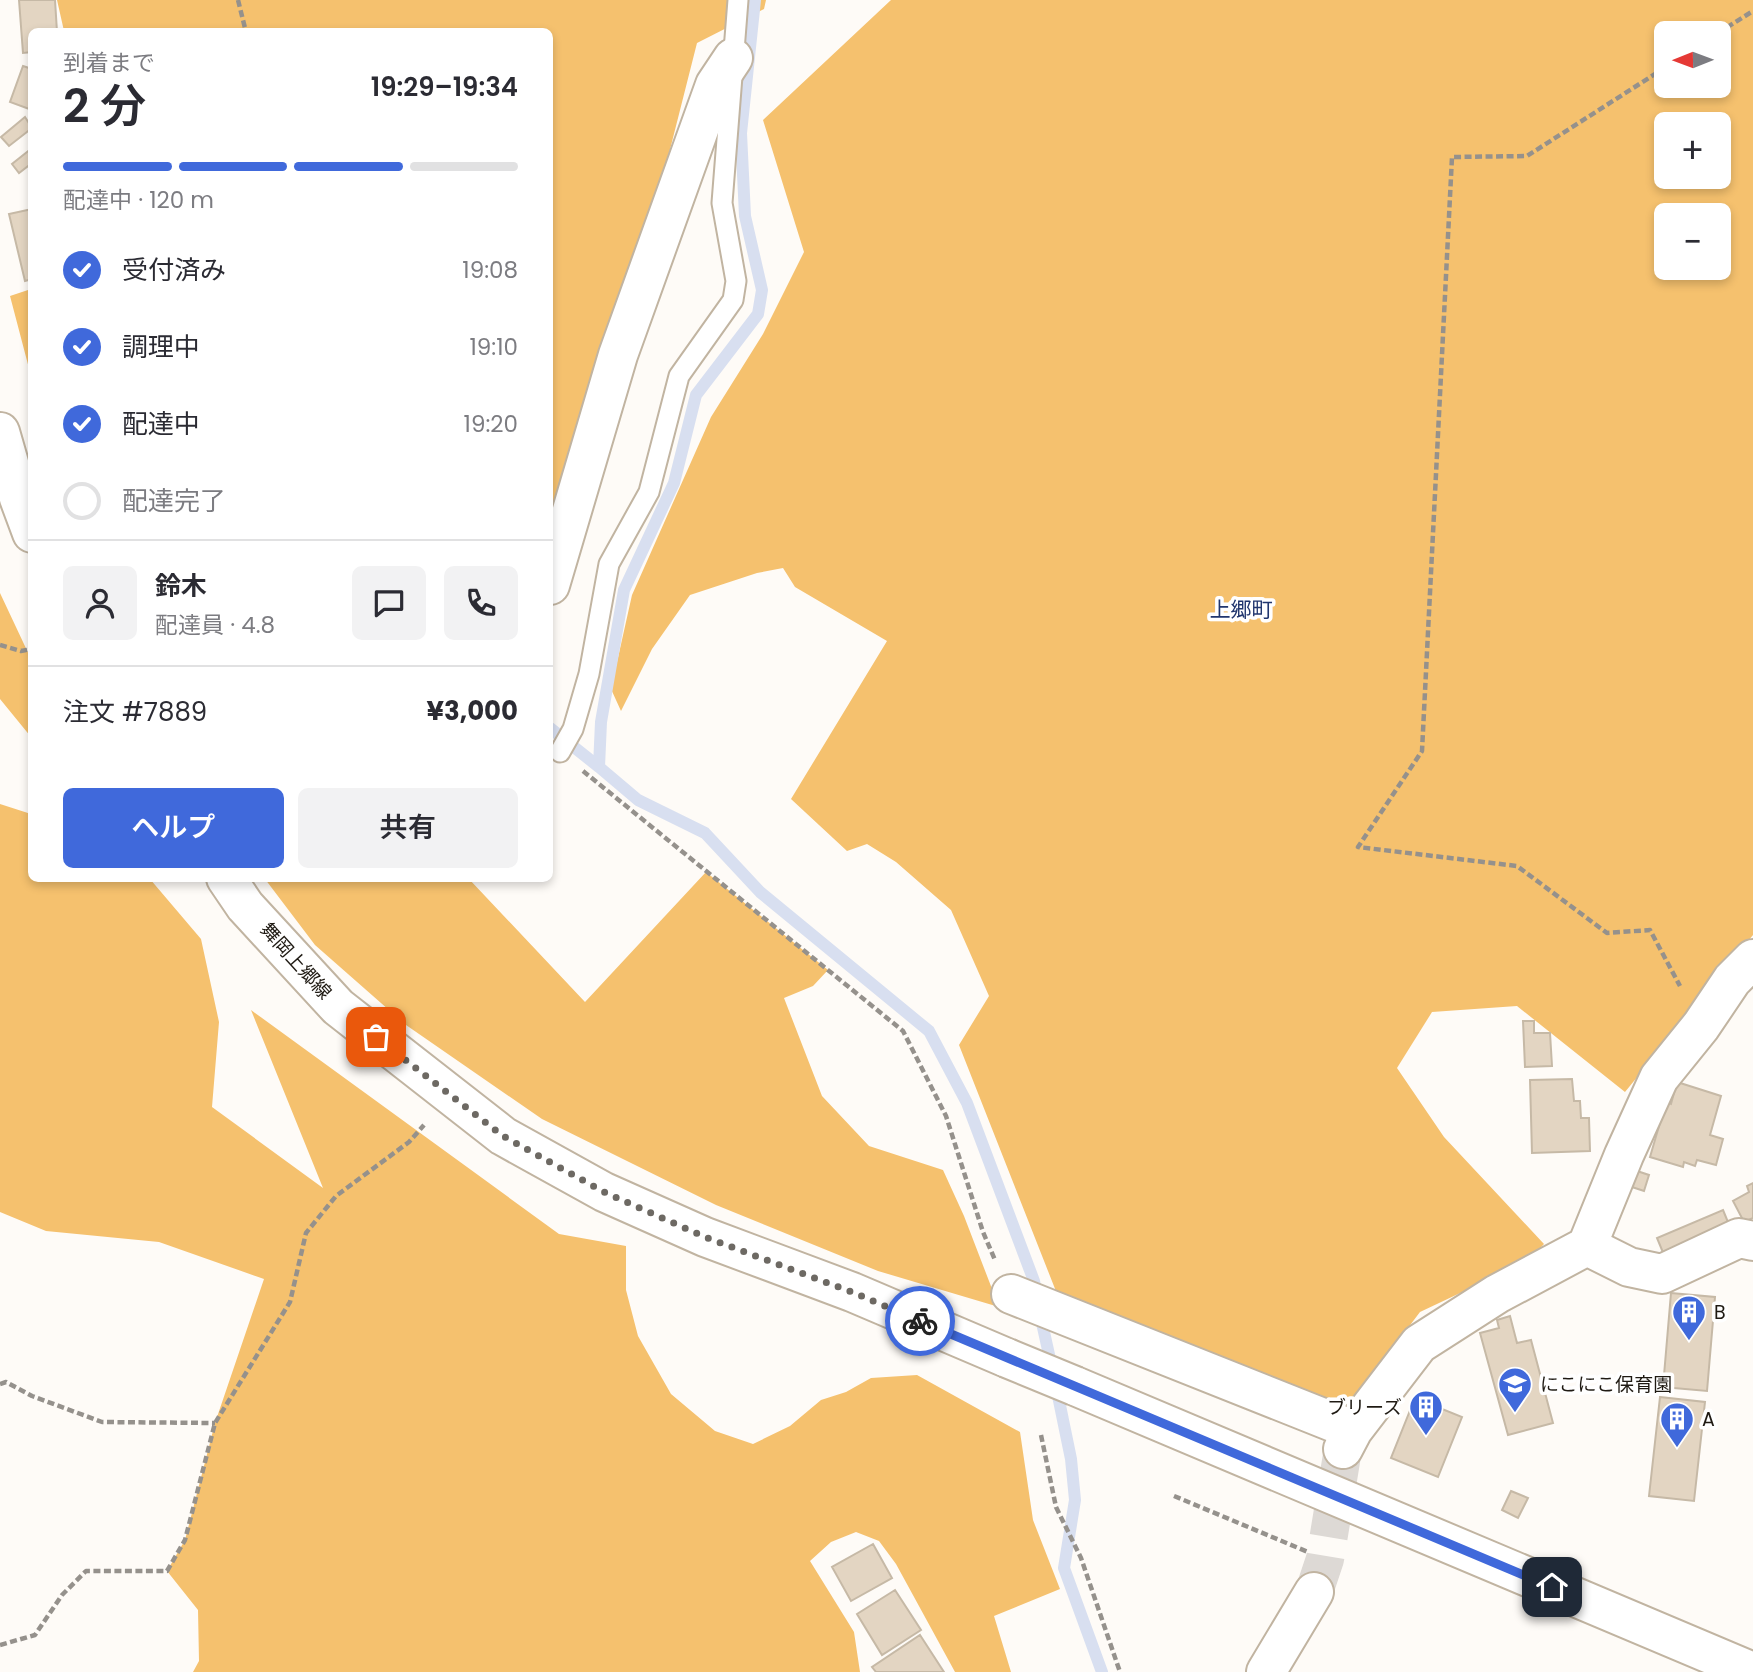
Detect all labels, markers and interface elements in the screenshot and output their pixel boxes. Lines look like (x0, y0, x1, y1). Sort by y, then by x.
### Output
north arrow (1654, 21, 1731, 98)
map controls (1654, 21, 1731, 280)
text: 到着まで (63, 47, 155, 79)
text: 19:29–19:34 (371, 69, 518, 105)
text: 2 分 (63, 74, 146, 138)
button: + (1654, 112, 1731, 189)
text: 配達中 · 120 m (63, 184, 214, 216)
button: − (1654, 203, 1731, 280)
icon: check (63, 251, 101, 289)
text: 受付済み (122, 252, 226, 288)
text: 19:08 (462, 254, 518, 286)
icon: check (63, 328, 101, 366)
text: 調理中 (122, 329, 200, 365)
text: 19:10 (469, 331, 518, 363)
icon: check (63, 405, 101, 443)
text: 配達中 (122, 406, 200, 442)
text: 19:20 (464, 408, 518, 440)
text: 配達完了 (122, 483, 226, 519)
button: person (63, 566, 137, 640)
button: chat (352, 566, 426, 640)
button: phone (444, 566, 518, 640)
text: 鈴木 (155, 568, 207, 604)
district label: 上郷町 (1210, 595, 1273, 624)
text: 配達員 · 4.8 (155, 609, 275, 641)
text: ¥3,000 (427, 693, 518, 729)
text: 注文 #7889 (63, 694, 207, 730)
button: ヘルプ (63, 788, 284, 868)
button: 共有 (298, 788, 518, 868)
street label: 舞岡上郷線 (254, 917, 338, 1005)
pin (346, 1007, 406, 1067)
icon: bag (357, 1018, 395, 1056)
courier (885, 1286, 955, 1356)
building icon: B (1670, 1293, 1708, 1342)
place label: B (1714, 1299, 1726, 1326)
icon: bike (901, 1302, 939, 1340)
school or university icon: にこにこ保育園 (1496, 1365, 1534, 1414)
place label: にこにこ保育園 (1540, 1371, 1672, 1398)
building icon: ブリーズ (1407, 1388, 1445, 1437)
place label: ブリーズ (1327, 1394, 1402, 1421)
building icon: A (1658, 1400, 1696, 1449)
place label: A (1702, 1406, 1715, 1433)
pin (1522, 1557, 1582, 1617)
icon: home (1533, 1568, 1571, 1606)

